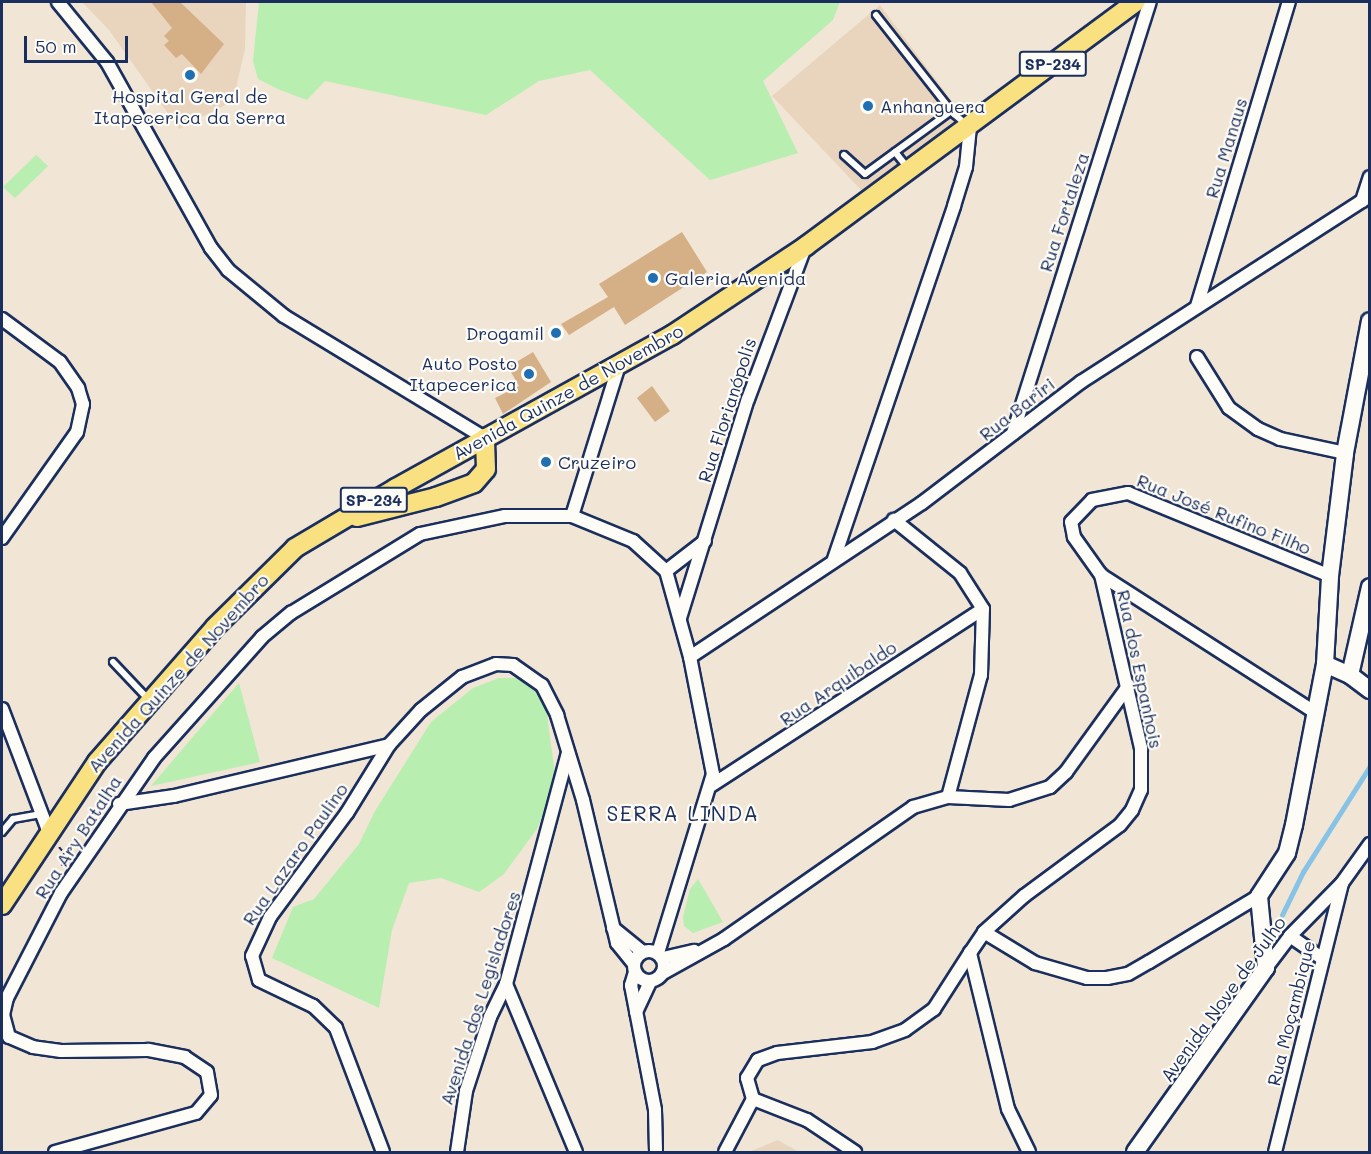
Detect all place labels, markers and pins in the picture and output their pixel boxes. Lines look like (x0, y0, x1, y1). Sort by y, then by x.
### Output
marker: Hospital Geral de Itapecerica da Serra (181, 66, 199, 84)
place label: Hospital Geral de Itapecerica da Serra (94, 86, 286, 128)
place label: Anhanguera (880, 95, 985, 117)
marker: Anhanguera (861, 99, 875, 113)
place label: Galeria Avenida (665, 267, 806, 289)
marker: Galeria Avenida (646, 271, 660, 285)
place label: Drogamil (466, 322, 544, 344)
marker: Drogamil (549, 326, 563, 340)
place label: Auto Posto Itapecerica (410, 353, 517, 395)
marker: Auto Posto Itapecerica (522, 367, 536, 381)
place label: Cruzeiro (558, 451, 636, 473)
marker: Cruzeiro (539, 455, 553, 469)

